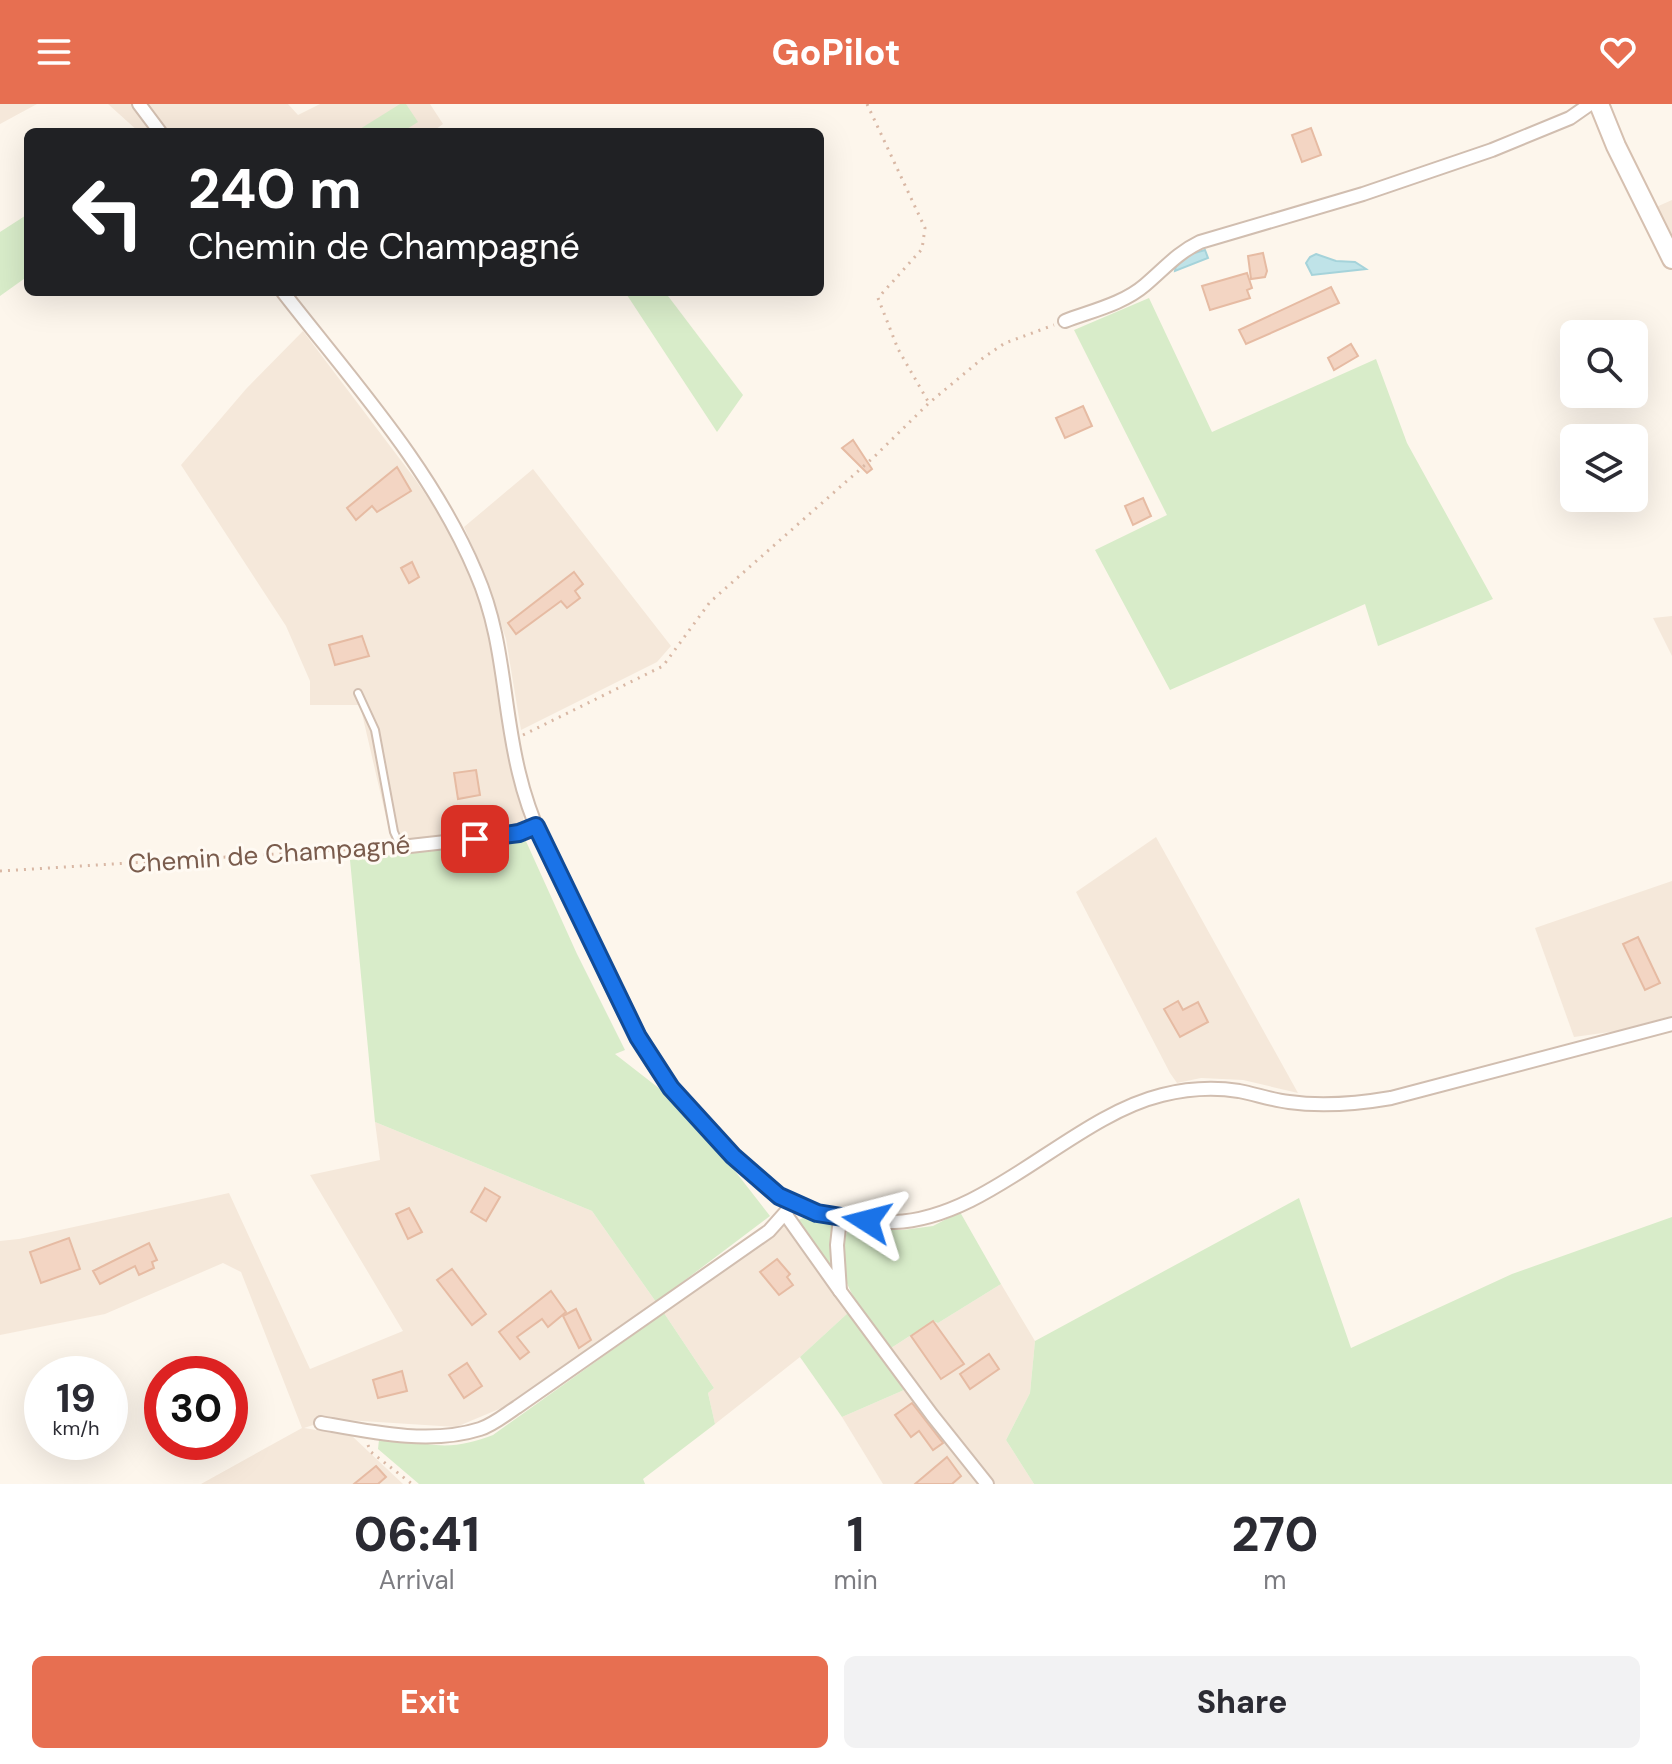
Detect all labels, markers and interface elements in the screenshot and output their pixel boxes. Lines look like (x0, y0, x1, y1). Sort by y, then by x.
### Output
text: GoPilot (771, 29, 901, 76)
icon: menu (32, 30, 76, 74)
icon: heart (1596, 30, 1640, 74)
text: 240 m (188, 152, 362, 225)
icon: left (56, 160, 160, 264)
text: Chemin de Champagné (188, 223, 580, 270)
map controls (1560, 320, 1648, 512)
button: search (1560, 320, 1648, 408)
button: layers (1560, 424, 1648, 512)
pin (441, 805, 509, 873)
icon: arrive (453, 817, 497, 861)
street label: Chemin de Champagné (127, 827, 411, 881)
position arrow (825, 1179, 909, 1263)
speed limit sign: 30 (144, 1356, 248, 1460)
text: 19 (56, 1372, 96, 1424)
text: km/h (52, 1415, 100, 1441)
text: 06:41 (354, 1503, 480, 1566)
text: 1 (847, 1503, 864, 1566)
text: 270 (1231, 1503, 1318, 1566)
text: Arrival (379, 1563, 455, 1597)
text: min (833, 1563, 878, 1597)
text: m (1263, 1563, 1286, 1597)
button: Exit (32, 1656, 828, 1748)
button: Share (844, 1656, 1640, 1748)

